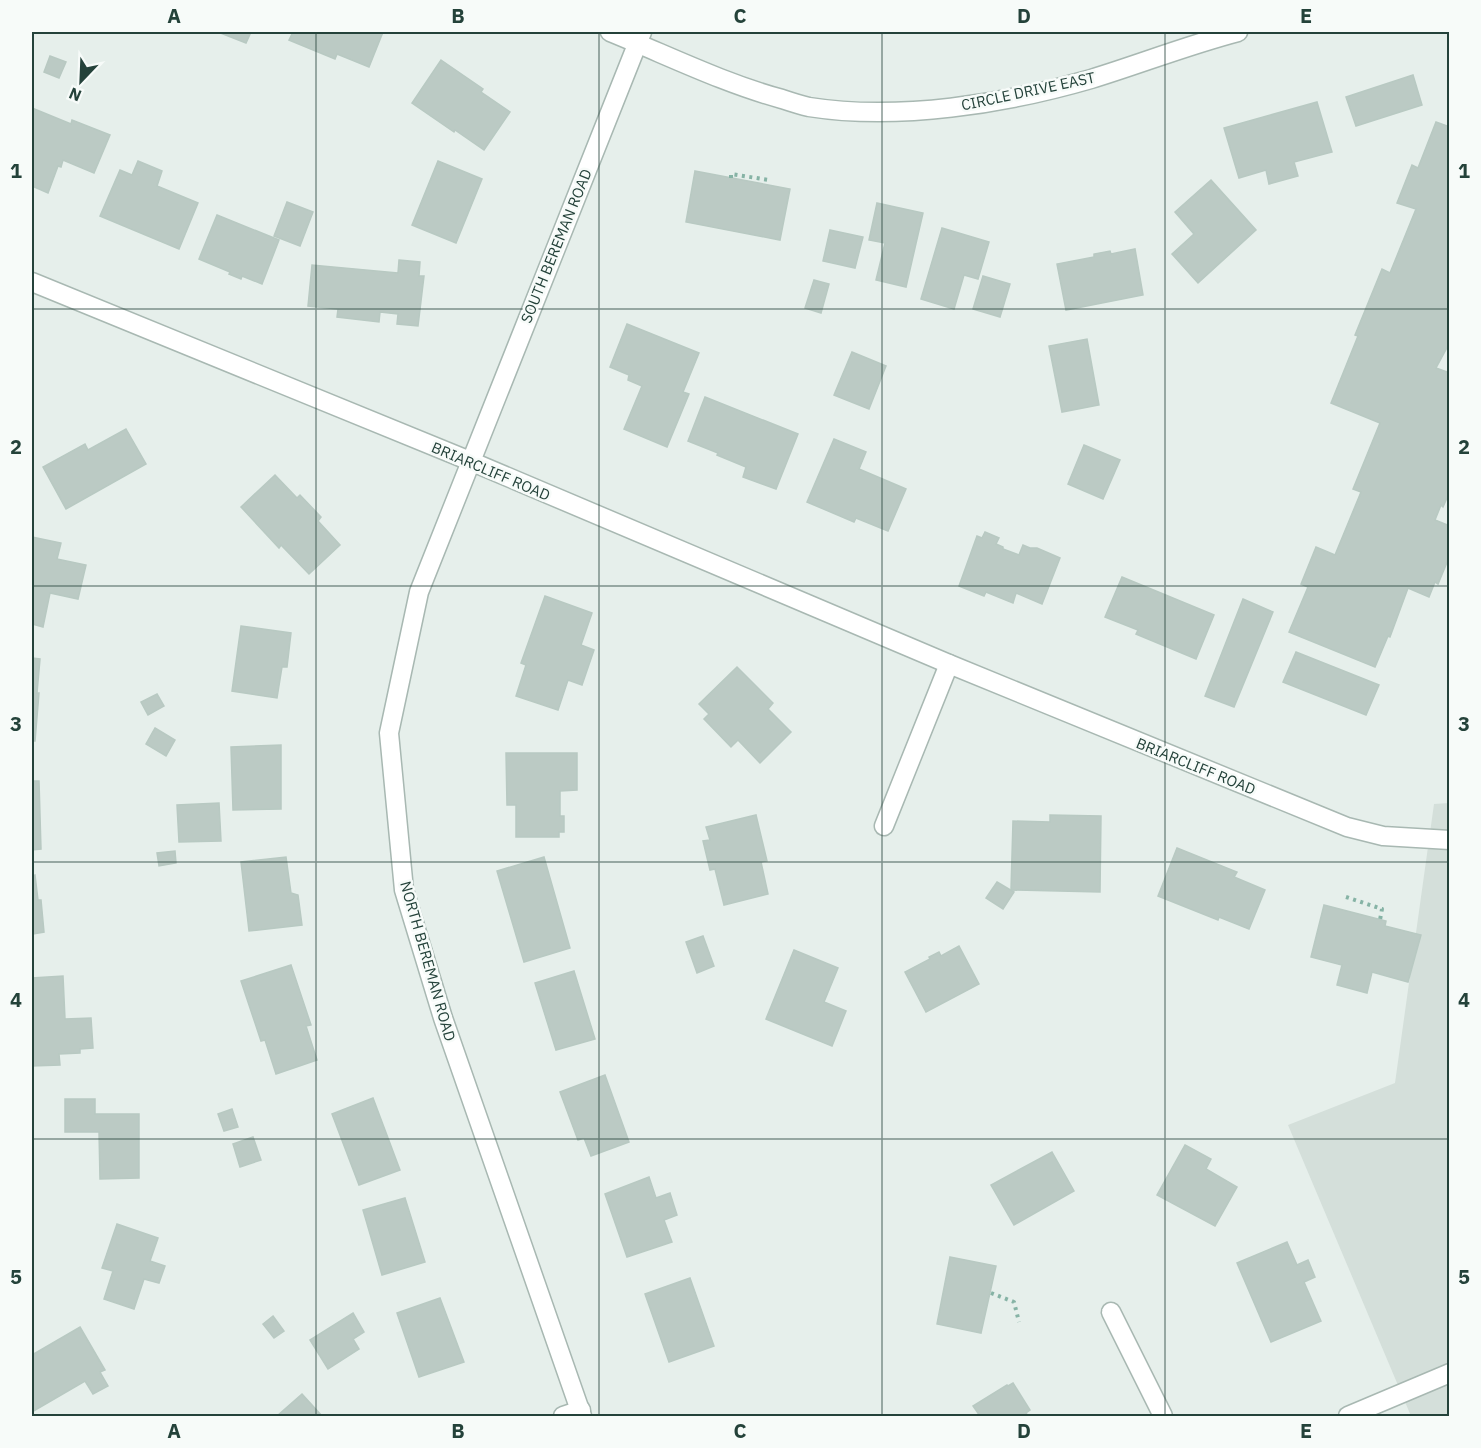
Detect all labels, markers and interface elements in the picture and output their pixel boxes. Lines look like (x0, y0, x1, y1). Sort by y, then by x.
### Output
text: A (167, 2, 181, 29)
text: B (451, 2, 465, 29)
text: C (733, 2, 747, 29)
text: D (1017, 2, 1031, 29)
text: E (1300, 2, 1312, 29)
north arrow (51, 51, 111, 111)
street label: CIRCLE DRIVE EAST (959, 67, 1097, 114)
text: N (66, 83, 84, 106)
text: 1 (10, 157, 22, 184)
text: 1 (1458, 157, 1470, 184)
street label: SOUTH BEREMAN ROAD (516, 166, 596, 326)
text: 2 (10, 433, 22, 460)
text: 2 (1458, 433, 1470, 460)
street label: BRIARCLIFF ROAD (429, 437, 553, 505)
text: 3 (10, 710, 22, 737)
text: 3 (1458, 710, 1470, 737)
street label: BRIARCLIFF ROAD (1133, 733, 1259, 799)
street label: NORTH BEREMAN ROAD (396, 879, 460, 1043)
text: 4 (10, 986, 22, 1013)
text: 4 (1458, 986, 1470, 1013)
text: 5 (10, 1263, 22, 1290)
text: 5 (1458, 1263, 1470, 1290)
text: A (167, 1417, 181, 1444)
text: B (451, 1417, 465, 1444)
text: C (733, 1417, 747, 1444)
text: D (1017, 1417, 1031, 1444)
text: E (1300, 1417, 1312, 1444)

